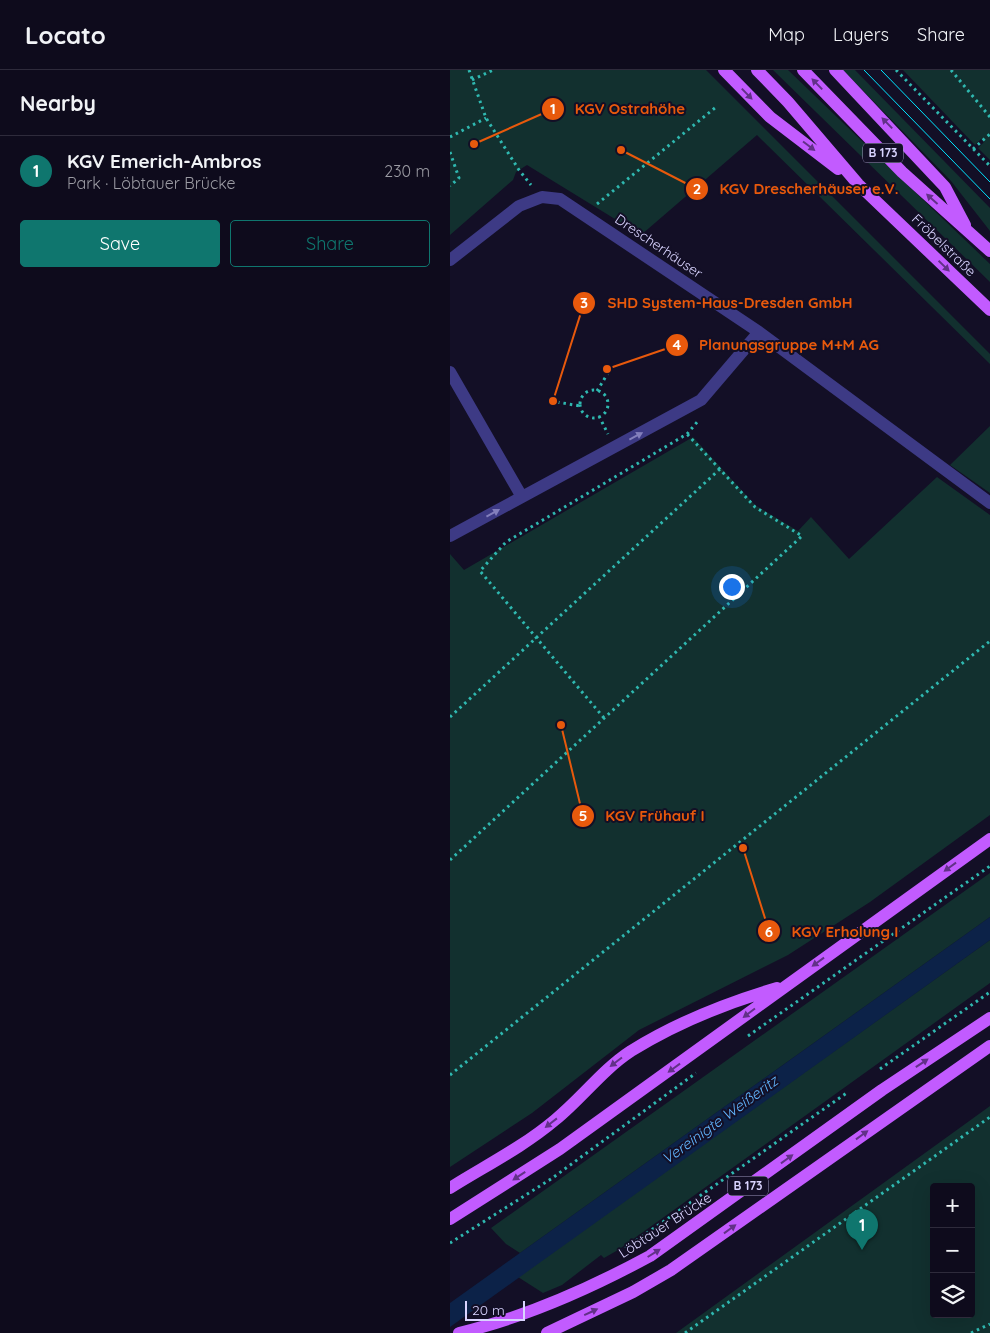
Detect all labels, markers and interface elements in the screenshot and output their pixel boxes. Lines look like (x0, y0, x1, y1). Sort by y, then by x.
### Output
text: Locato (25, 20, 106, 50)
text: Map (768, 23, 805, 46)
text: Layers (833, 23, 889, 46)
text: Share (917, 23, 965, 46)
one-way arrow (811, 79, 823, 91)
one-way arrow (741, 87, 753, 99)
text: Nearby (20, 90, 96, 116)
callout: KGV Ostrahöhe (540, 94, 696, 124)
text: 1 (550, 99, 556, 118)
text: KGV Ostrahöhe (575, 99, 685, 118)
one-way arrow (881, 118, 893, 130)
one-way arrow (802, 141, 815, 152)
road number: B 173 (863, 144, 903, 162)
text: KGV Emerich-Ambros (67, 149, 261, 173)
text: 1 (33, 161, 39, 181)
text: 230 m (384, 161, 430, 181)
text: Park · Löbtauer Brücke (67, 173, 235, 193)
callout: KGV Drescherhäuser e.V. (684, 174, 908, 204)
text: 2 (693, 179, 701, 198)
text: KGV Drescherhäuser e.V. (719, 179, 899, 198)
one-way arrow (926, 193, 939, 204)
street label: Drescherhäuser (612, 210, 707, 282)
street label: Fröbelstraße (908, 210, 980, 280)
button: Save (20, 220, 220, 267)
button: Share (230, 220, 430, 267)
one-way arrow (938, 260, 950, 272)
callout: SHD System-Haus-Dresden GmbH (572, 288, 862, 318)
text: 3 (580, 293, 588, 312)
text: SHD System-Haus-Dresden GmbH (607, 293, 853, 312)
callout: Planungsgruppe M+M AG (664, 330, 889, 360)
text: 4 (673, 335, 682, 354)
text: Planungsgruppe M+M AG (699, 335, 879, 354)
one-way arrow (629, 431, 642, 440)
one-way arrow (485, 509, 500, 517)
your location (719, 574, 745, 600)
callout: KGV Frühauf I (570, 801, 715, 831)
text: 5 (579, 806, 587, 825)
text: KGV Frühauf I (605, 806, 705, 825)
one-way arrow (943, 862, 957, 872)
callout: KGV Erholung I (757, 916, 908, 946)
text: 6 (765, 922, 773, 941)
text: KGV Erholung I (792, 922, 898, 941)
one-way arrow (811, 957, 825, 967)
one-way arrow (743, 1007, 756, 1018)
one-way arrow (610, 1057, 623, 1068)
one-way arrow (916, 1058, 929, 1068)
one-way arrow (667, 1063, 680, 1073)
water label: Vereinigte Weißeritz (658, 1070, 783, 1168)
one-way arrow (544, 1118, 558, 1128)
one-way arrow (855, 1130, 869, 1140)
one-way arrow (780, 1154, 793, 1164)
one-way arrow (513, 1171, 526, 1181)
road number: B 173 (728, 1176, 768, 1196)
map controls (930, 1183, 975, 1318)
button: + (930, 1183, 975, 1228)
street label: Löbtauer Brücke (615, 1188, 715, 1262)
pin: 1 (846, 1209, 878, 1250)
one-way arrow (723, 1224, 737, 1234)
button: − (930, 1228, 975, 1273)
one-way arrow (647, 1248, 661, 1257)
button: layers (930, 1273, 975, 1318)
scale bar (465, 1298, 525, 1321)
text: 20 m (472, 1301, 505, 1319)
one-way arrow (584, 1308, 598, 1316)

